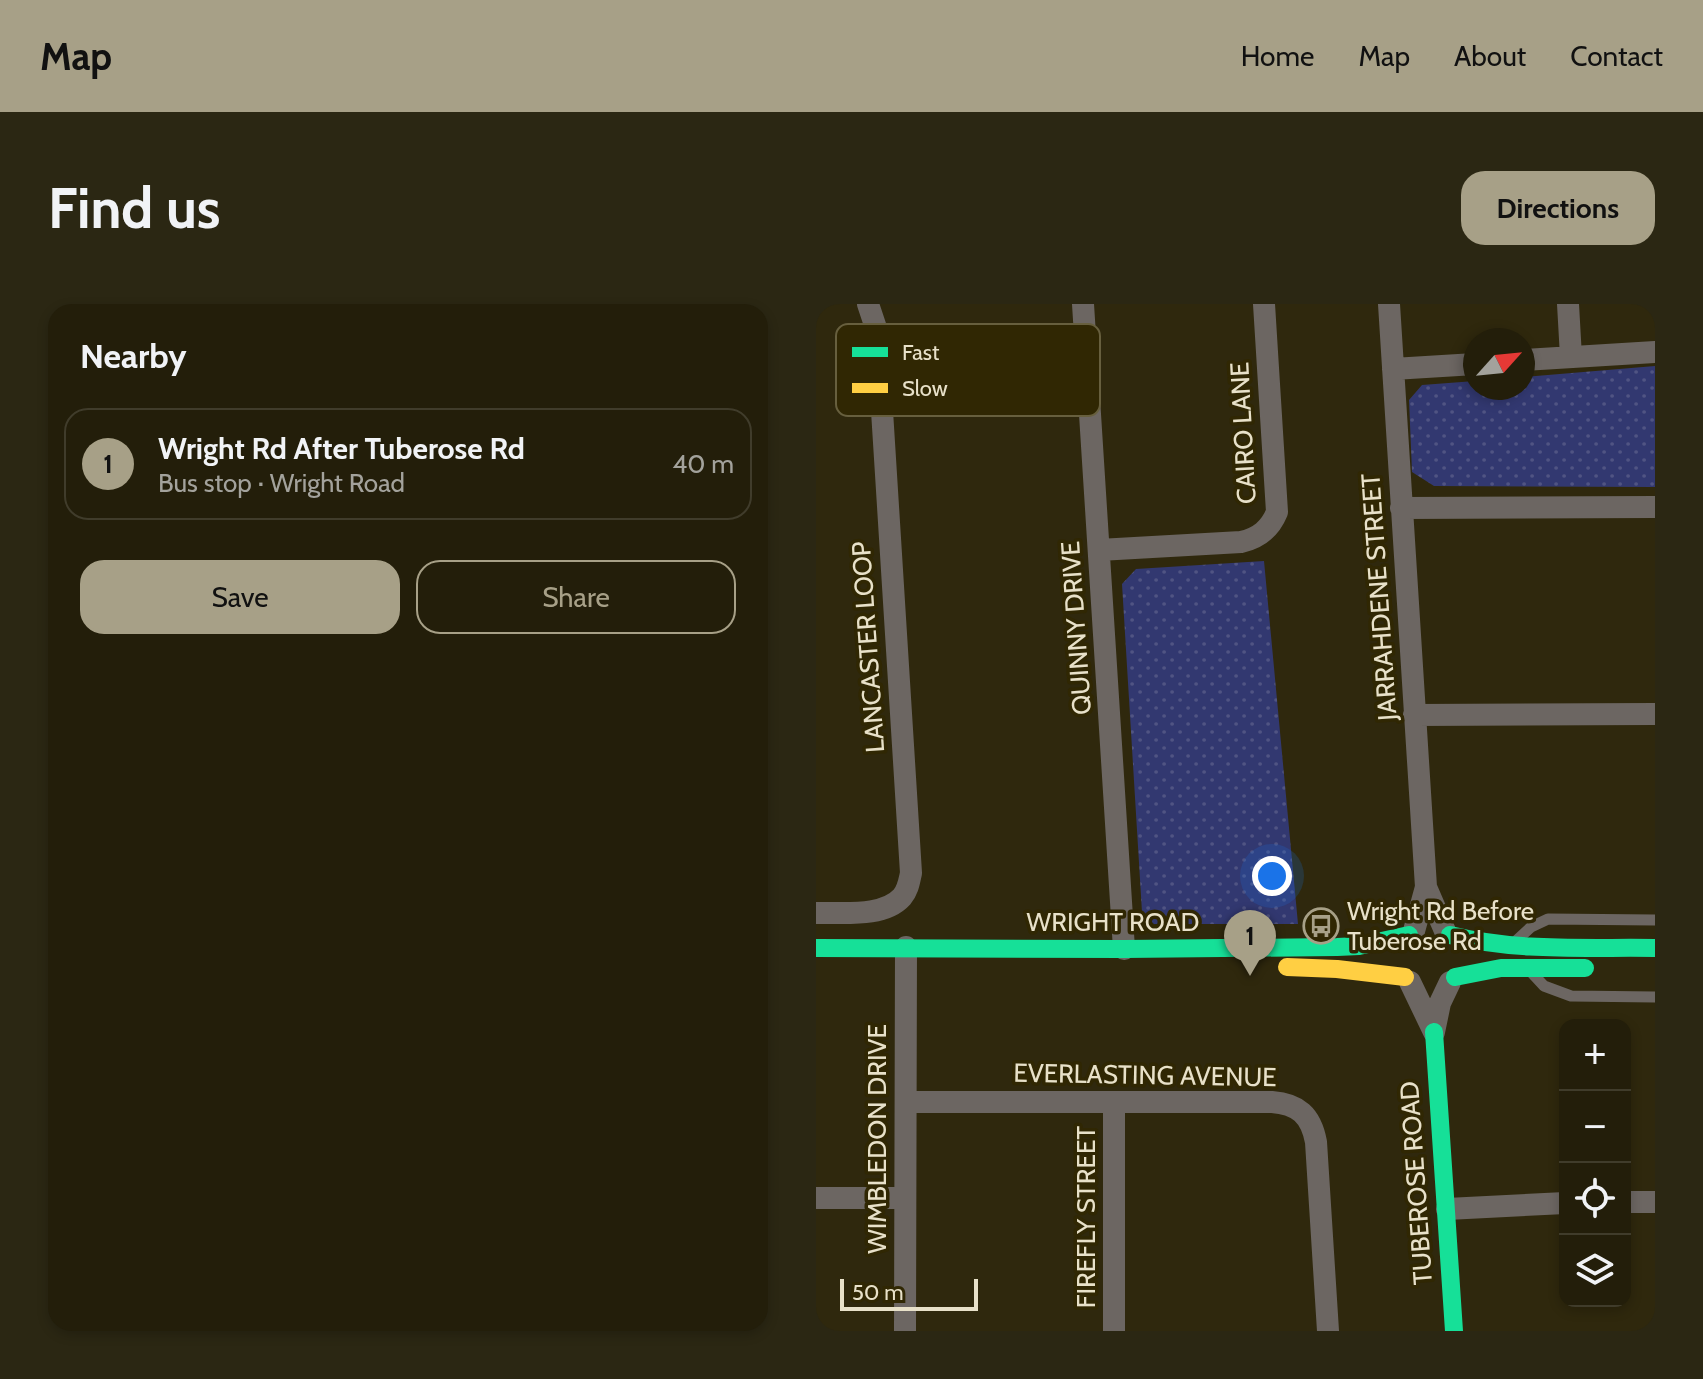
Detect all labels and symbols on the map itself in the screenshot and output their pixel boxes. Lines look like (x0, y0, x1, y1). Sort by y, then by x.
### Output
legend (836, 324, 1100, 416)
north arrow (1463, 328, 1535, 400)
text: Fast (902, 339, 940, 366)
street label: CAIRO LANE (1223, 361, 1263, 505)
text: Slow (902, 375, 948, 402)
street label: JARRAHDENE STREET (1354, 472, 1404, 723)
street label: LANCASTER LOOP (845, 540, 891, 754)
street label: QUINNY DRIVE (1054, 540, 1098, 716)
your location (1252, 856, 1292, 896)
place label: Wright Rd Before Tuberose Rd (1347, 895, 1534, 957)
street label: WRIGHT ROAD (1027, 906, 1199, 938)
bus stop icon: Wright Rd Before Tuberose Rd (1302, 907, 1340, 945)
pin: 1 (1224, 910, 1276, 976)
street label: WIMBLEDON DRIVE (861, 1024, 893, 1254)
street label: EVERLASTING AVENUE (1013, 1057, 1277, 1093)
street label: TUBEROSE ROAD (1393, 1080, 1439, 1286)
street label: FIREFLY STREET (1070, 1126, 1102, 1308)
scale bar (840, 1275, 978, 1311)

